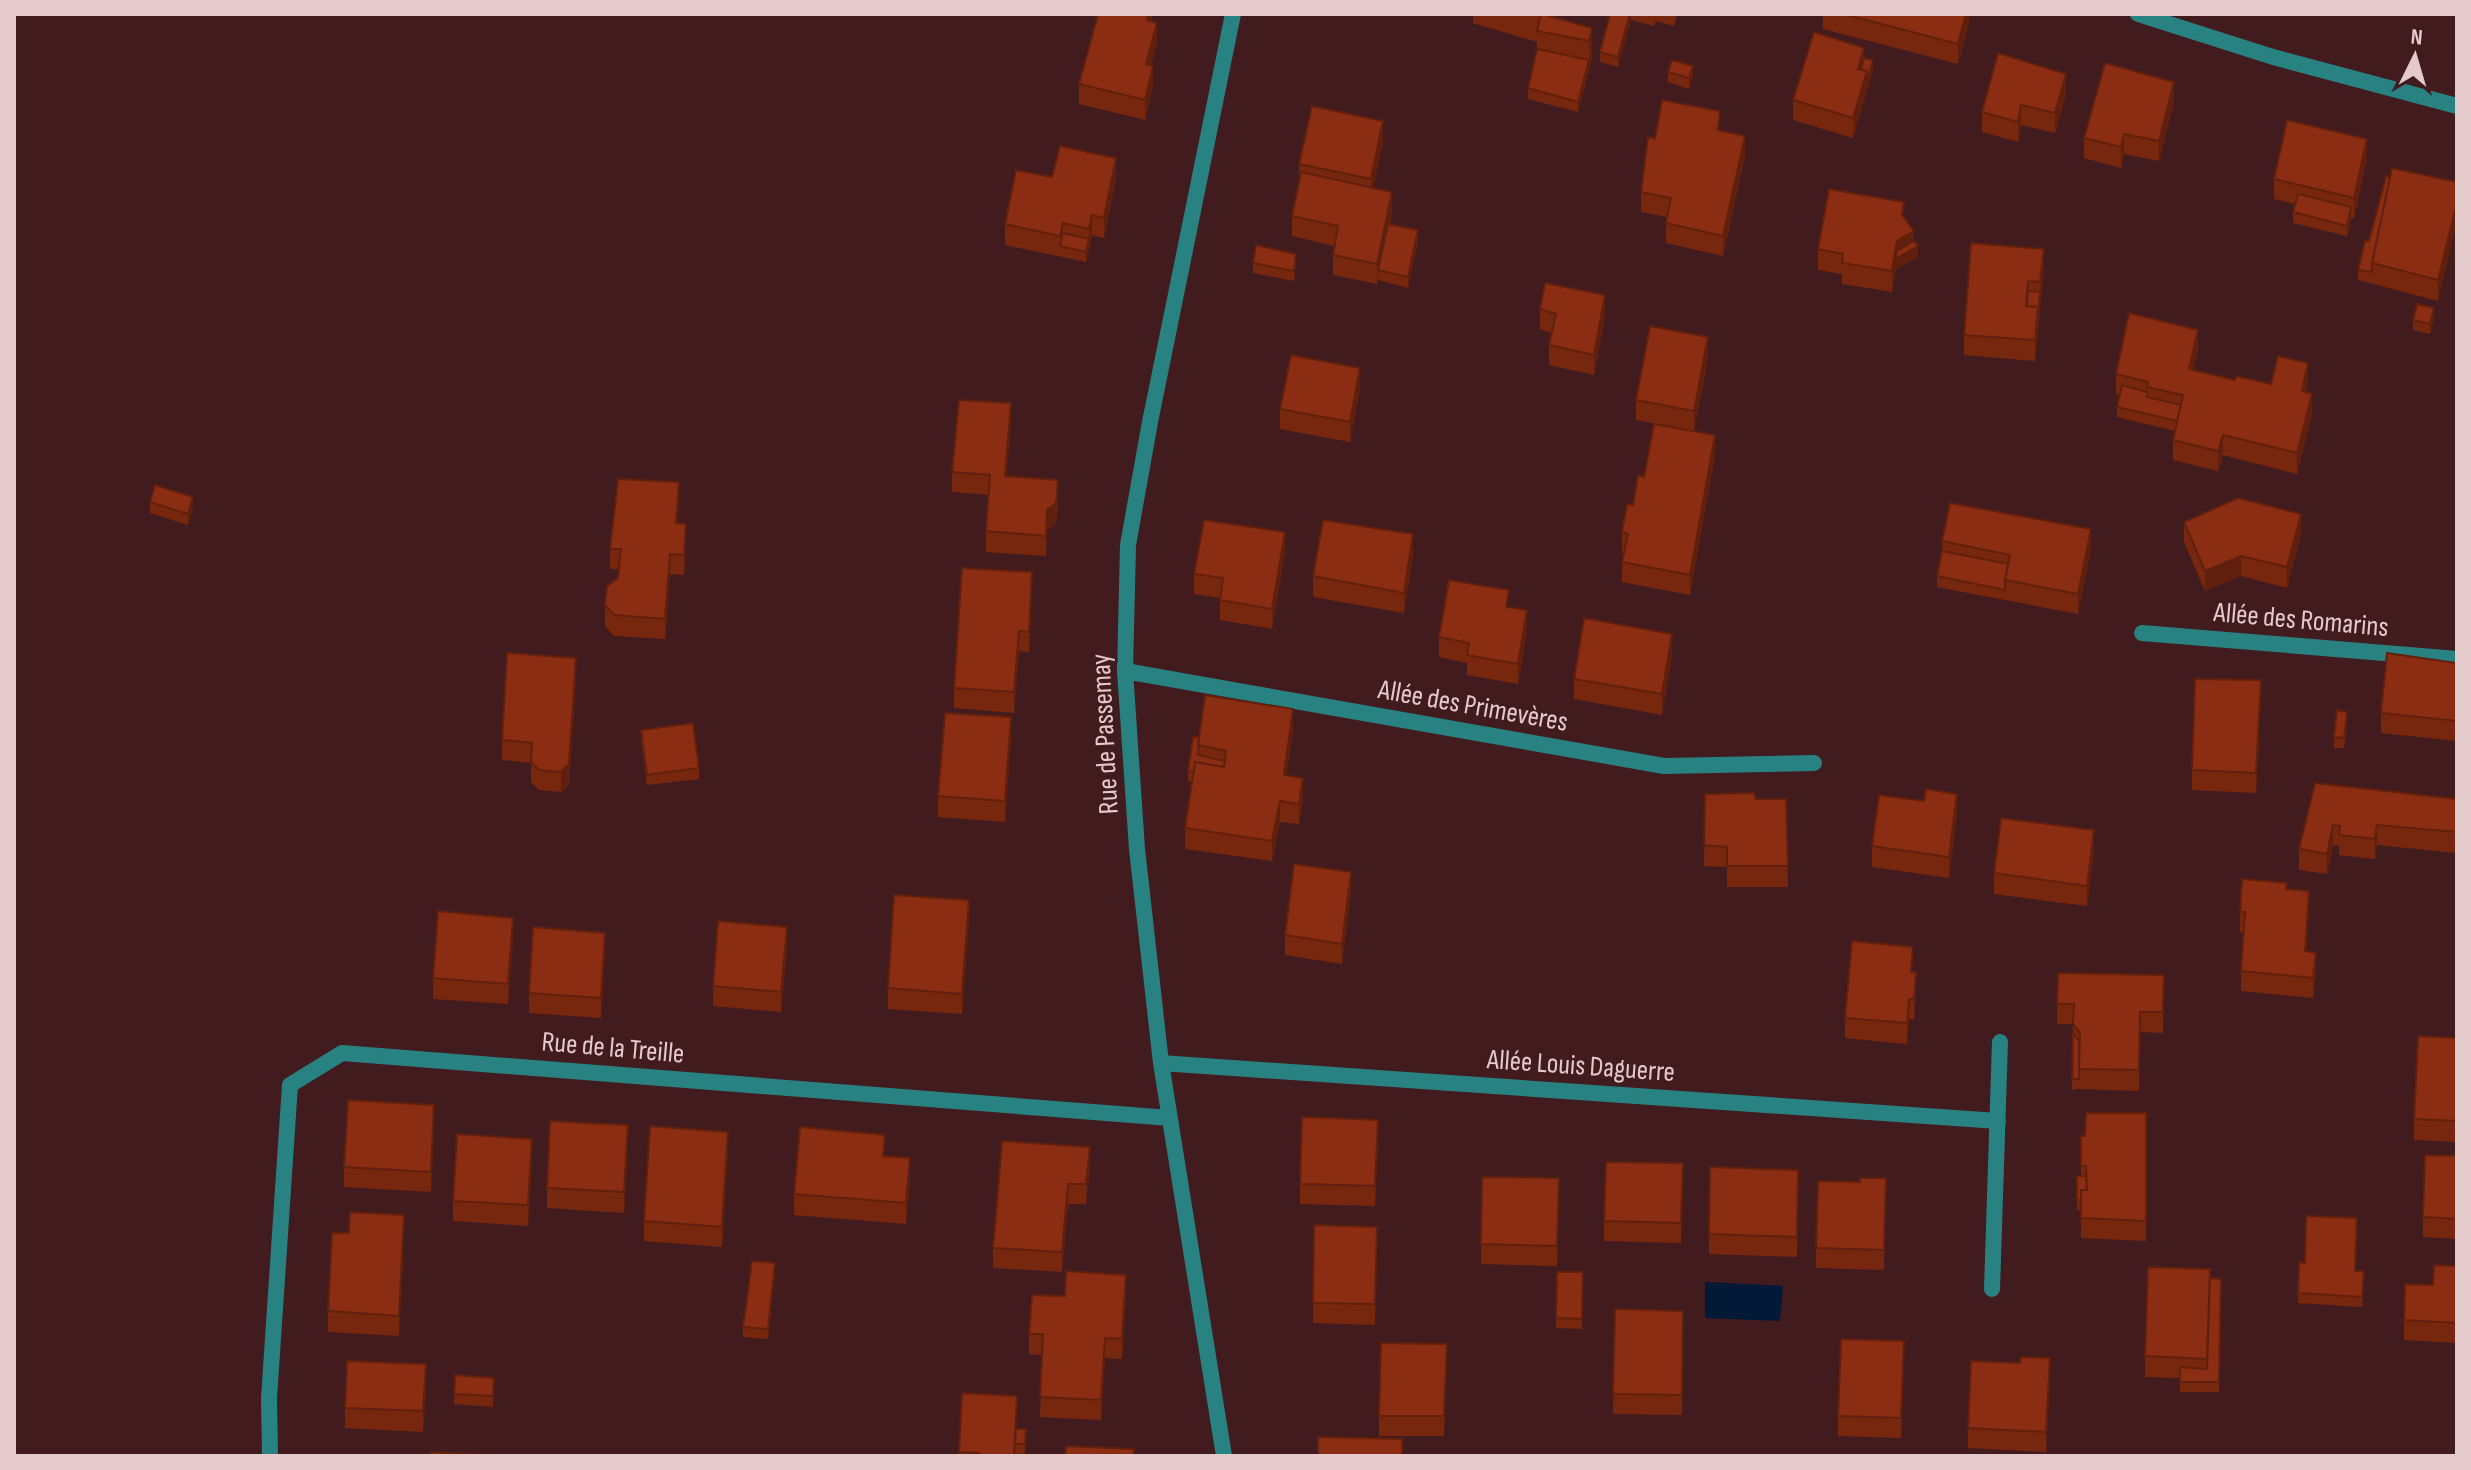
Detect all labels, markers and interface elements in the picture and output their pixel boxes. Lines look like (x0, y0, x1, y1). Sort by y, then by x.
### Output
north arrow (2375, 16, 2455, 96)
text: N (2410, 24, 2424, 52)
street label: Allée des Romarins (2211, 596, 2390, 644)
street label: Rue de Passemay (1084, 653, 1126, 815)
street label: Allée des Primevères (1375, 673, 1570, 739)
street label: Rue de la Treille (540, 1025, 686, 1071)
street label: Allée Louis Daguerre (1485, 1043, 1676, 1089)

